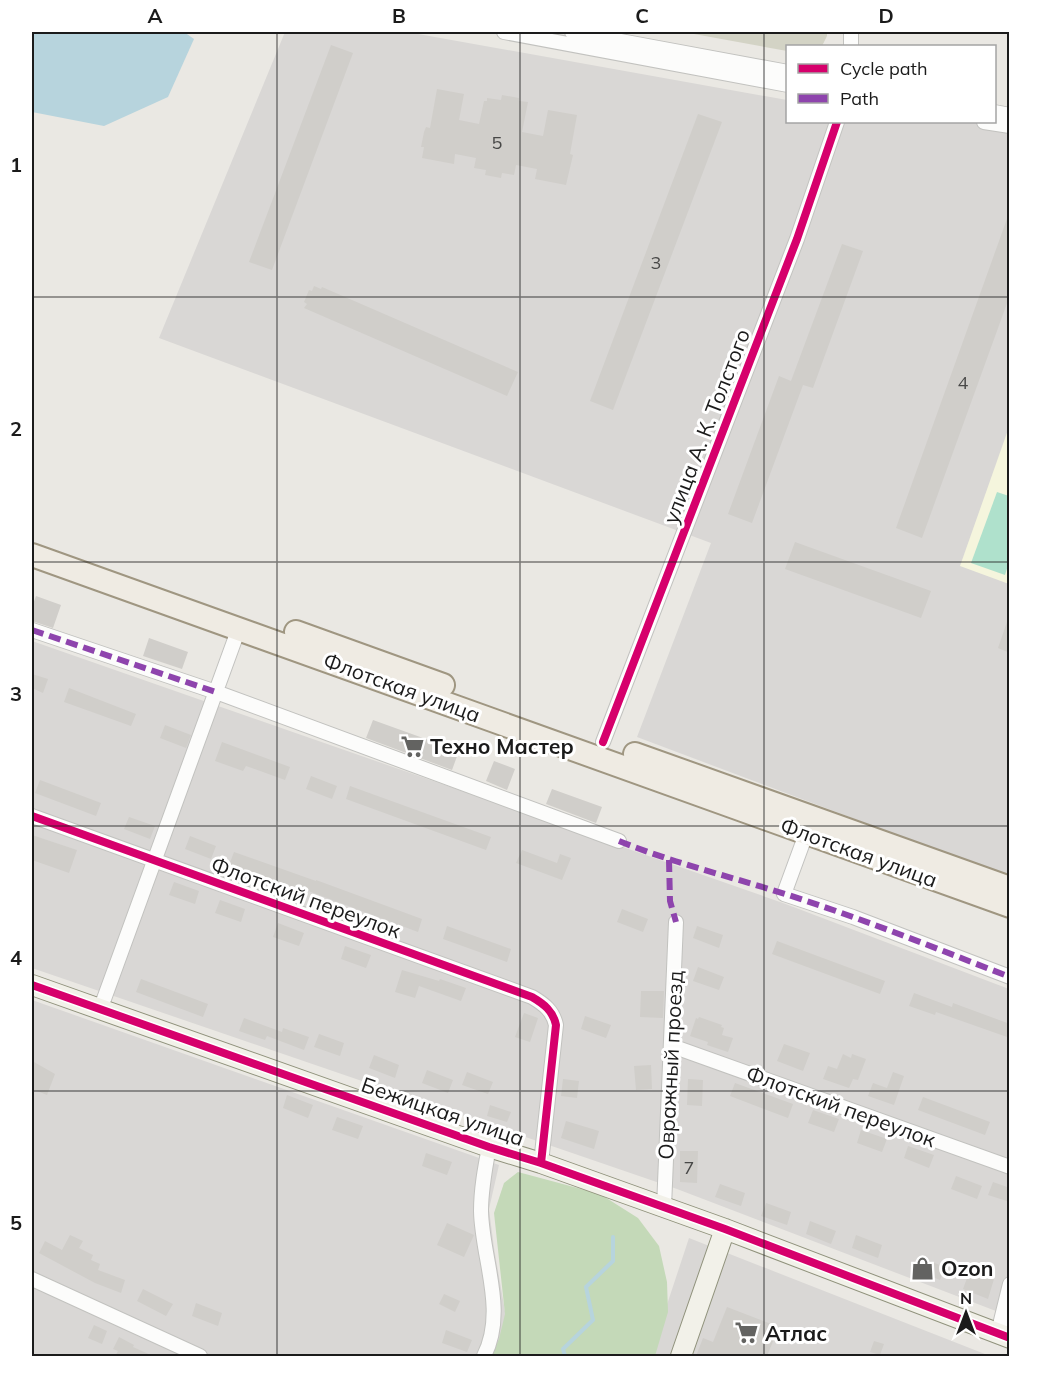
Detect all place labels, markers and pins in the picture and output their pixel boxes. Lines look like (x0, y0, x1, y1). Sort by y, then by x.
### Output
supermarket icon: Техно Мастер (399, 733, 425, 759)
place label: Техно Мастер (430, 733, 574, 759)
shop icon: Ozon (910, 1255, 936, 1281)
place label: Ozon (941, 1255, 993, 1281)
supermarket icon: Атлас (734, 1320, 760, 1346)
place label: Атлас (765, 1320, 827, 1346)

